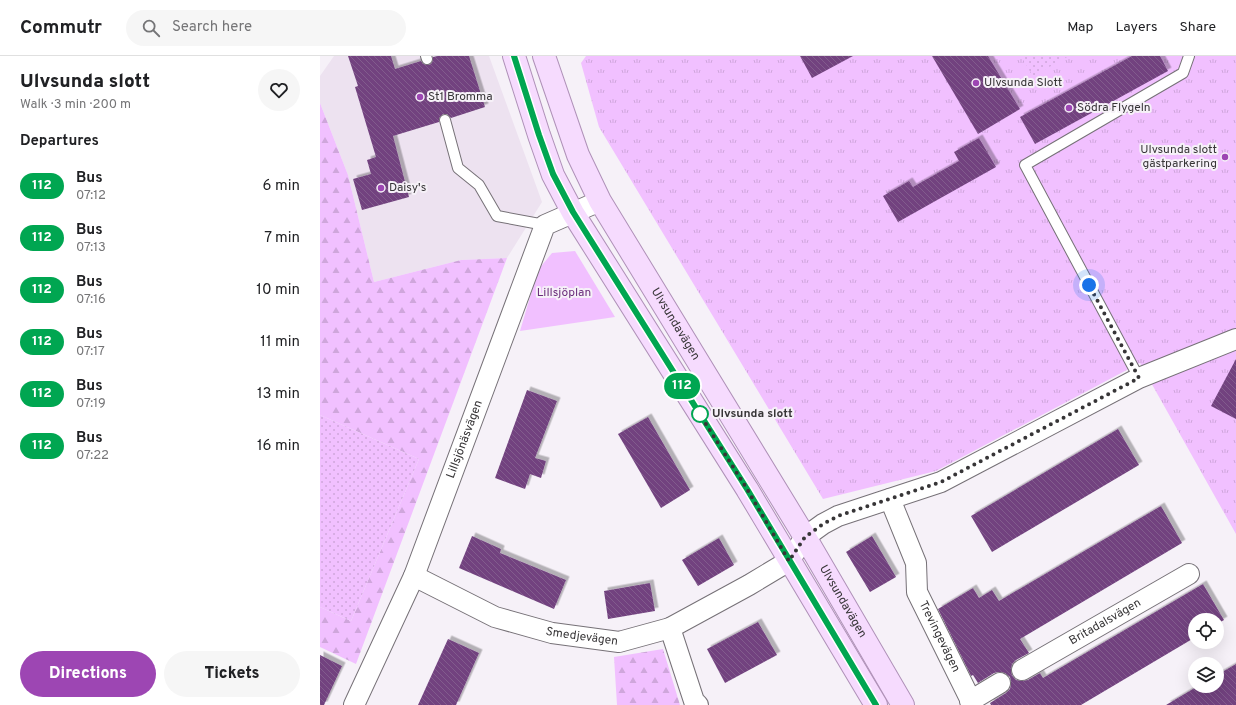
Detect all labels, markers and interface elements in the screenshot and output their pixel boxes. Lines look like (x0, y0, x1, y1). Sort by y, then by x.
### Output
search box (126, 10, 406, 46)
text: Commutr (20, 16, 102, 40)
icon: search (140, 17, 162, 39)
text: Search here (172, 18, 252, 37)
text: Map (1067, 19, 1093, 36)
text: Layers (1115, 19, 1157, 36)
text: Share (1179, 19, 1216, 36)
button: heart (258, 69, 300, 111)
text: Ulvsunda slott (20, 70, 150, 94)
place label: Ulvsunda Slott (984, 75, 1062, 91)
marker: Ulvsunda Slott (971, 78, 981, 88)
place label: St1 Bromma (428, 89, 493, 105)
marker: St1 Bromma (415, 92, 425, 102)
text: Walk · 3 min · 200 m (20, 97, 131, 113)
place label: Södra Flygeln (1077, 100, 1151, 116)
marker: Södra Flygeln (1064, 103, 1074, 113)
text: Departures (20, 132, 99, 151)
place label: Ulvsunda slott gästparkering (1140, 142, 1217, 172)
marker: Ulvsunda slott gästparkering (1220, 152, 1230, 162)
text: Bus (76, 169, 103, 188)
text: 112 (32, 177, 52, 194)
text: 6 min (263, 177, 300, 196)
place label: Daisy's (389, 180, 426, 196)
marker: Daisy's (376, 183, 386, 193)
text: 07:12 (76, 188, 106, 204)
text: Bus (76, 221, 103, 240)
text: 112 (32, 229, 52, 246)
text: 7 min (264, 229, 300, 248)
text: 07:13 (76, 240, 106, 256)
text: Bus (76, 273, 103, 292)
your location (1079, 275, 1099, 295)
text: 112 (32, 281, 52, 298)
text: 10 min (256, 281, 300, 300)
park label: Lillsjöplan (537, 285, 591, 301)
street label: Ulvsundavägen (647, 285, 703, 363)
text: 07:16 (76, 292, 106, 308)
text: Bus (76, 325, 103, 344)
text: 112 (32, 333, 52, 350)
text: 11 min (260, 333, 300, 352)
text: 07:17 (76, 344, 105, 360)
line badge: 112 (659, 373, 705, 399)
text: Bus (76, 377, 103, 396)
text: 112 (672, 377, 692, 394)
text: 112 (32, 385, 52, 402)
text: 13 min (257, 385, 300, 404)
text: 07:19 (76, 396, 106, 412)
street label: Lillsjönäsvägen (443, 398, 487, 481)
marker: Ulvsunda slott (691, 405, 709, 423)
place label: Ulvsunda slott (712, 406, 793, 422)
text: Bus (76, 429, 103, 448)
text: 112 (32, 437, 52, 454)
text: 16 min (257, 437, 300, 456)
text: 07:22 (76, 448, 109, 464)
street label: Ulvsundavägen (815, 562, 870, 641)
street label: Britadalsvägen (1066, 595, 1144, 649)
street label: Trevingevägen (915, 598, 964, 675)
map controls (1188, 613, 1224, 693)
button: locate (1188, 613, 1224, 649)
street label: Smedjevägen (544, 624, 619, 650)
button: Directions (20, 651, 156, 697)
button: Tickets (164, 651, 300, 697)
button: layers (1188, 657, 1224, 693)

